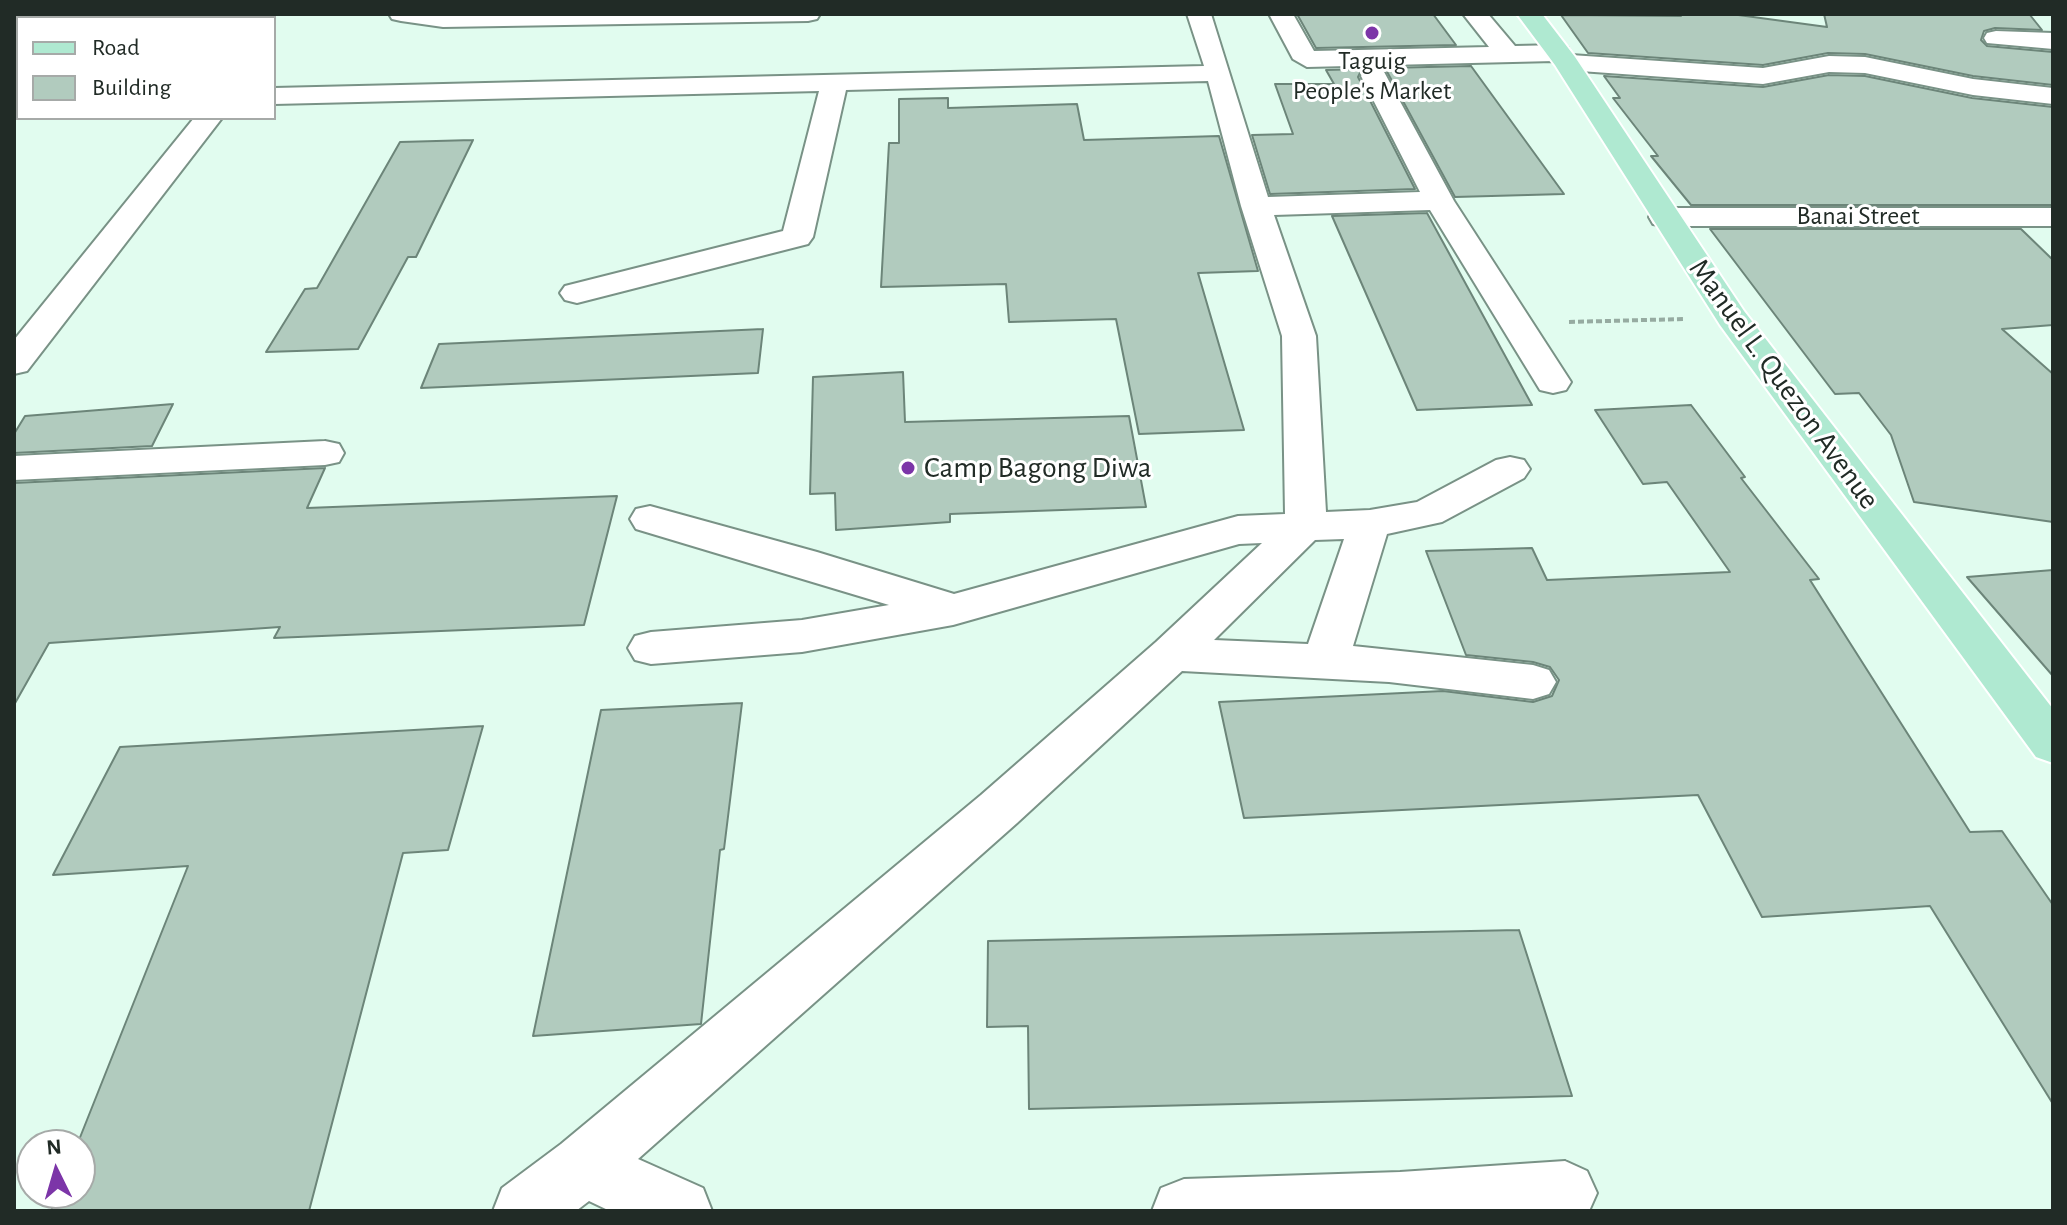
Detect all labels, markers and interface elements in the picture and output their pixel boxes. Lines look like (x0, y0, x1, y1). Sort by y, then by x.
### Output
legend (16, 16, 276, 120)
marker: Taguig People's Market (1363, 24, 1381, 42)
text: Road (92, 36, 140, 60)
place label: Taguig People's Market (1293, 45, 1451, 106)
text: Building (92, 76, 171, 100)
street label: Banai Street (1797, 200, 1919, 232)
street label: Manuel L. Quezon Avenue (1681, 252, 1887, 516)
place label: Camp Bagong Diwa (924, 450, 1152, 486)
marker: Camp Bagong Diwa (899, 459, 917, 477)
north arrow (16, 1129, 96, 1209)
text: N (45, 1135, 63, 1159)

